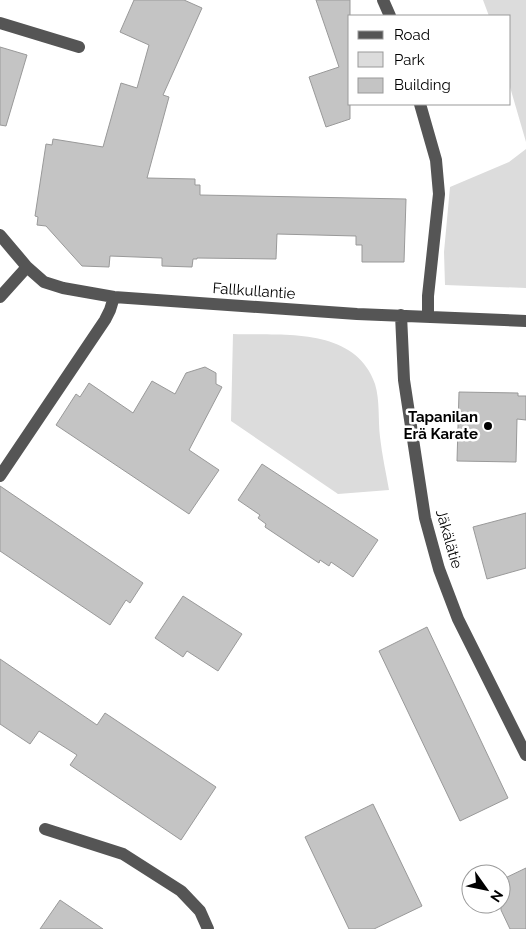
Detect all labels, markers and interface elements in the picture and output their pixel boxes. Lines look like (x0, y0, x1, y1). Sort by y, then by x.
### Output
legend (348, 15, 511, 105)
text: Road (394, 26, 430, 44)
text: Park (394, 51, 425, 69)
text: Building (394, 76, 451, 94)
street label: Fallkullantie (212, 279, 296, 303)
place label: Tapanilan Erä Karate (404, 408, 478, 443)
marker: Tapanilan Erä Karate (482, 420, 494, 432)
street label: Jäkälätie (432, 507, 466, 571)
north arrow (461, 864, 511, 914)
text: N (487, 887, 507, 905)

